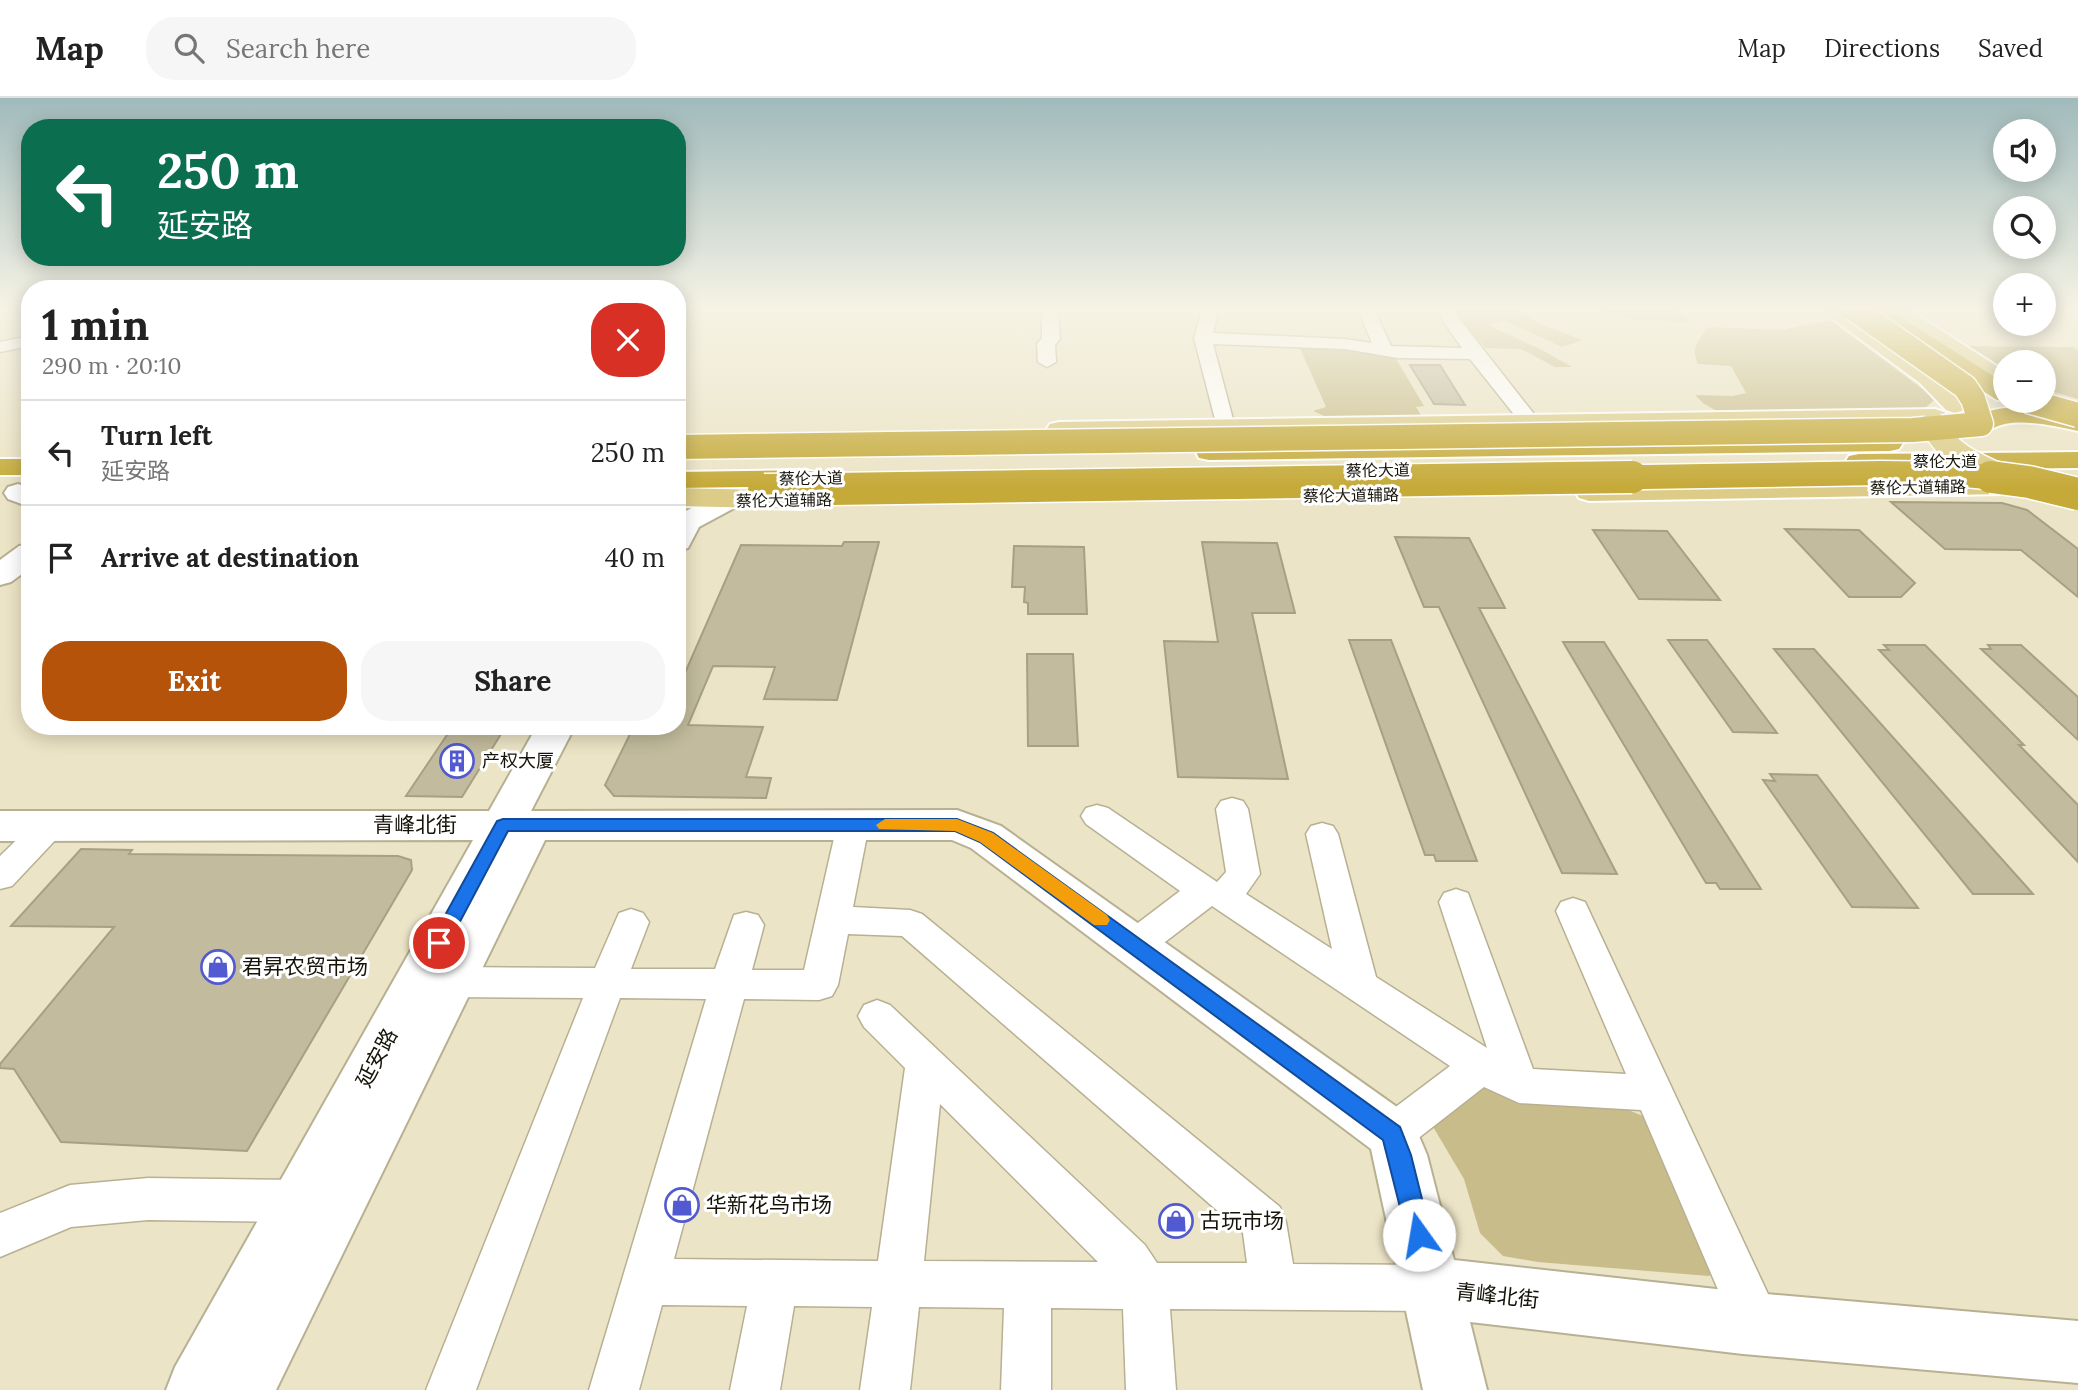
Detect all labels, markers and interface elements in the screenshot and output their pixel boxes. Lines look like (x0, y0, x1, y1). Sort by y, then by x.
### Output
search box (146, 17, 636, 80)
text: Map (35, 27, 104, 69)
icon: search (170, 29, 208, 67)
text: Search here (226, 32, 370, 65)
text: Map (1737, 33, 1786, 64)
text: Directions (1824, 33, 1940, 64)
text: Saved (1978, 33, 2043, 64)
map controls (1993, 119, 2056, 413)
button: sound (1993, 119, 2056, 182)
text: 250 m (157, 139, 299, 201)
icon: left (42, 147, 133, 238)
button: search (1993, 196, 2056, 259)
text: 延安路 (157, 205, 253, 246)
button: + (1993, 273, 2056, 336)
text: 1 min (42, 298, 149, 352)
button: close (591, 303, 665, 377)
button: − (1993, 350, 2056, 413)
text: 290 m · 20:10 (42, 351, 181, 380)
text: Turn left (101, 419, 212, 452)
icon: left (42, 434, 80, 472)
text: 250 m (591, 436, 665, 469)
street label: 蔡伦大道 (1913, 451, 1977, 471)
text: 延安路 (101, 456, 170, 485)
street label: 蔡伦大道 (1346, 459, 1410, 481)
street label: 蔡伦大道 (779, 467, 843, 489)
street label: 蔡伦大道辅路 (1870, 476, 1966, 498)
street label: 蔡伦大道辅路 (1303, 484, 1399, 506)
street label: 蔡伦大道辅路 (736, 489, 832, 511)
icon: arrive (42, 539, 80, 577)
text: Arrive at destination (101, 541, 359, 574)
text: 40 m (605, 541, 665, 574)
button: Exit (42, 641, 347, 721)
button: Share (361, 641, 665, 721)
building icon: 产权大厦 (438, 742, 476, 780)
place label: 产权大厦 (482, 749, 554, 772)
street label: 青峰北街 (373, 811, 457, 838)
pin (409, 913, 469, 973)
icon: arrive (420, 924, 458, 962)
shop icon: 君昇农贸市场 (199, 948, 237, 986)
place label: 君昇农贸市场 (242, 953, 368, 980)
street label: 延安路 (350, 1024, 403, 1092)
shop icon: 华新花鸟市场 (663, 1186, 701, 1224)
place label: 华新花鸟市场 (706, 1191, 832, 1218)
position arrow (1382, 1198, 1456, 1272)
shop icon: 古玩市场 (1157, 1202, 1195, 1240)
place label: 古玩市场 (1200, 1207, 1284, 1234)
street label: 青峰北街 (1454, 1278, 1540, 1313)

